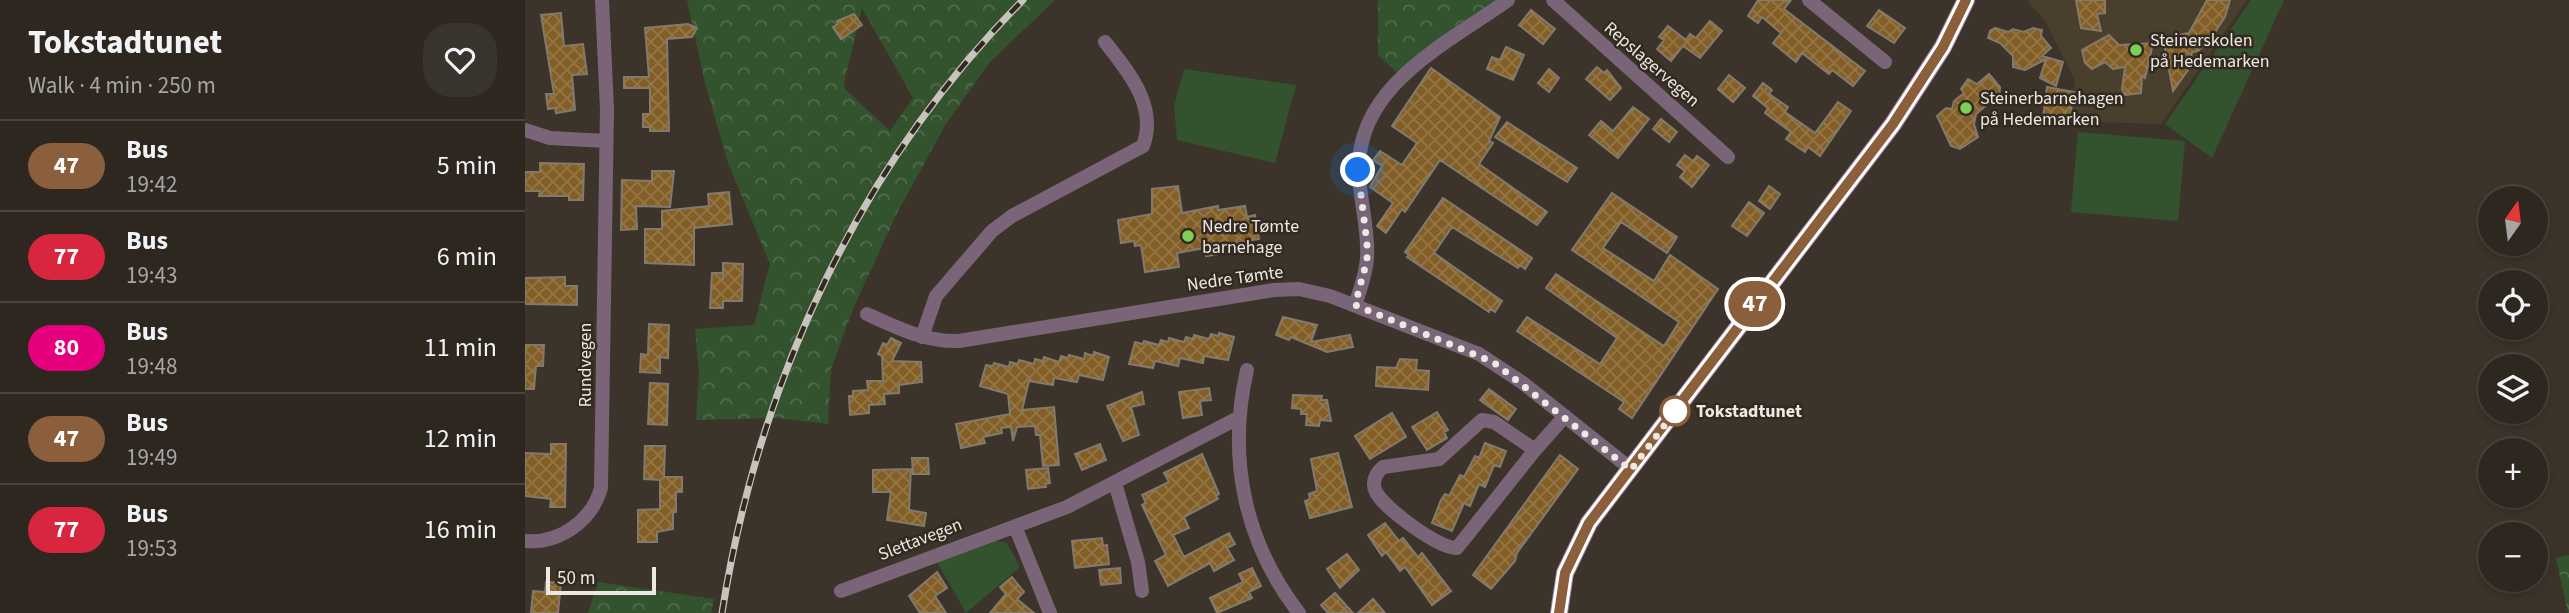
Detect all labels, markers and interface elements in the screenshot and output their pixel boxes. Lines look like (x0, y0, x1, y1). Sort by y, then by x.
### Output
street label: Repslagervegen (1598, 16, 1705, 113)
text: Tokstadtunet (28, 19, 222, 66)
button: heart (423, 23, 497, 97)
place label: Steinerskolen på Hedemarken (2150, 28, 2270, 74)
marker: Steinerskolen på Hedemarken (2128, 42, 2144, 58)
text: Walk · 4 min · 250 m (28, 69, 216, 102)
place label: Steinerbarnehagen på Hedemarken (1980, 86, 2124, 132)
marker: Steinerbarnehagen på Hedemarken (1958, 100, 1974, 116)
text: Bus (126, 131, 168, 168)
text: 5 min (437, 147, 497, 184)
text: 47 (54, 148, 79, 183)
your location (1340, 152, 1375, 187)
text: 19:42 (126, 168, 177, 201)
north arrow (2478, 186, 2548, 256)
map controls (2478, 186, 2548, 592)
place label: Nedre Tømte barnehage (1202, 214, 1299, 260)
text: Bus (126, 222, 168, 259)
marker: Nedre Tømte barnehage (1180, 228, 1196, 244)
text: 6 min (437, 238, 497, 275)
text: 77 (54, 239, 79, 274)
text: 19:43 (126, 259, 177, 292)
street label: Nedre Tømte (1185, 259, 1285, 298)
button: locate (2478, 270, 2548, 340)
line badge: 47 (1723, 281, 1787, 327)
text: 47 (1742, 286, 1768, 321)
text: Bus (126, 313, 168, 350)
street label: Rundvegen (573, 323, 598, 407)
text: 11 min (424, 329, 497, 366)
text: 80 (54, 330, 79, 365)
text: 19:48 (126, 350, 177, 383)
button: layers (2478, 354, 2548, 424)
marker: Tokstadtunet (1660, 396, 1690, 426)
place label: Tokstadtunet (1696, 399, 1802, 424)
text: Bus (126, 404, 168, 441)
text: 12 min (424, 420, 497, 457)
text: 47 (54, 421, 79, 456)
button: + (2478, 438, 2548, 508)
text: 19:49 (126, 441, 177, 474)
text: Bus (126, 495, 168, 532)
text: 16 min (424, 511, 497, 548)
text: 77 (54, 512, 79, 547)
street label: Slettavegen (875, 512, 966, 567)
button: − (2478, 522, 2548, 592)
text: 19:53 (126, 532, 177, 565)
scale bar (546, 564, 656, 596)
text: 50 m (557, 565, 595, 592)

